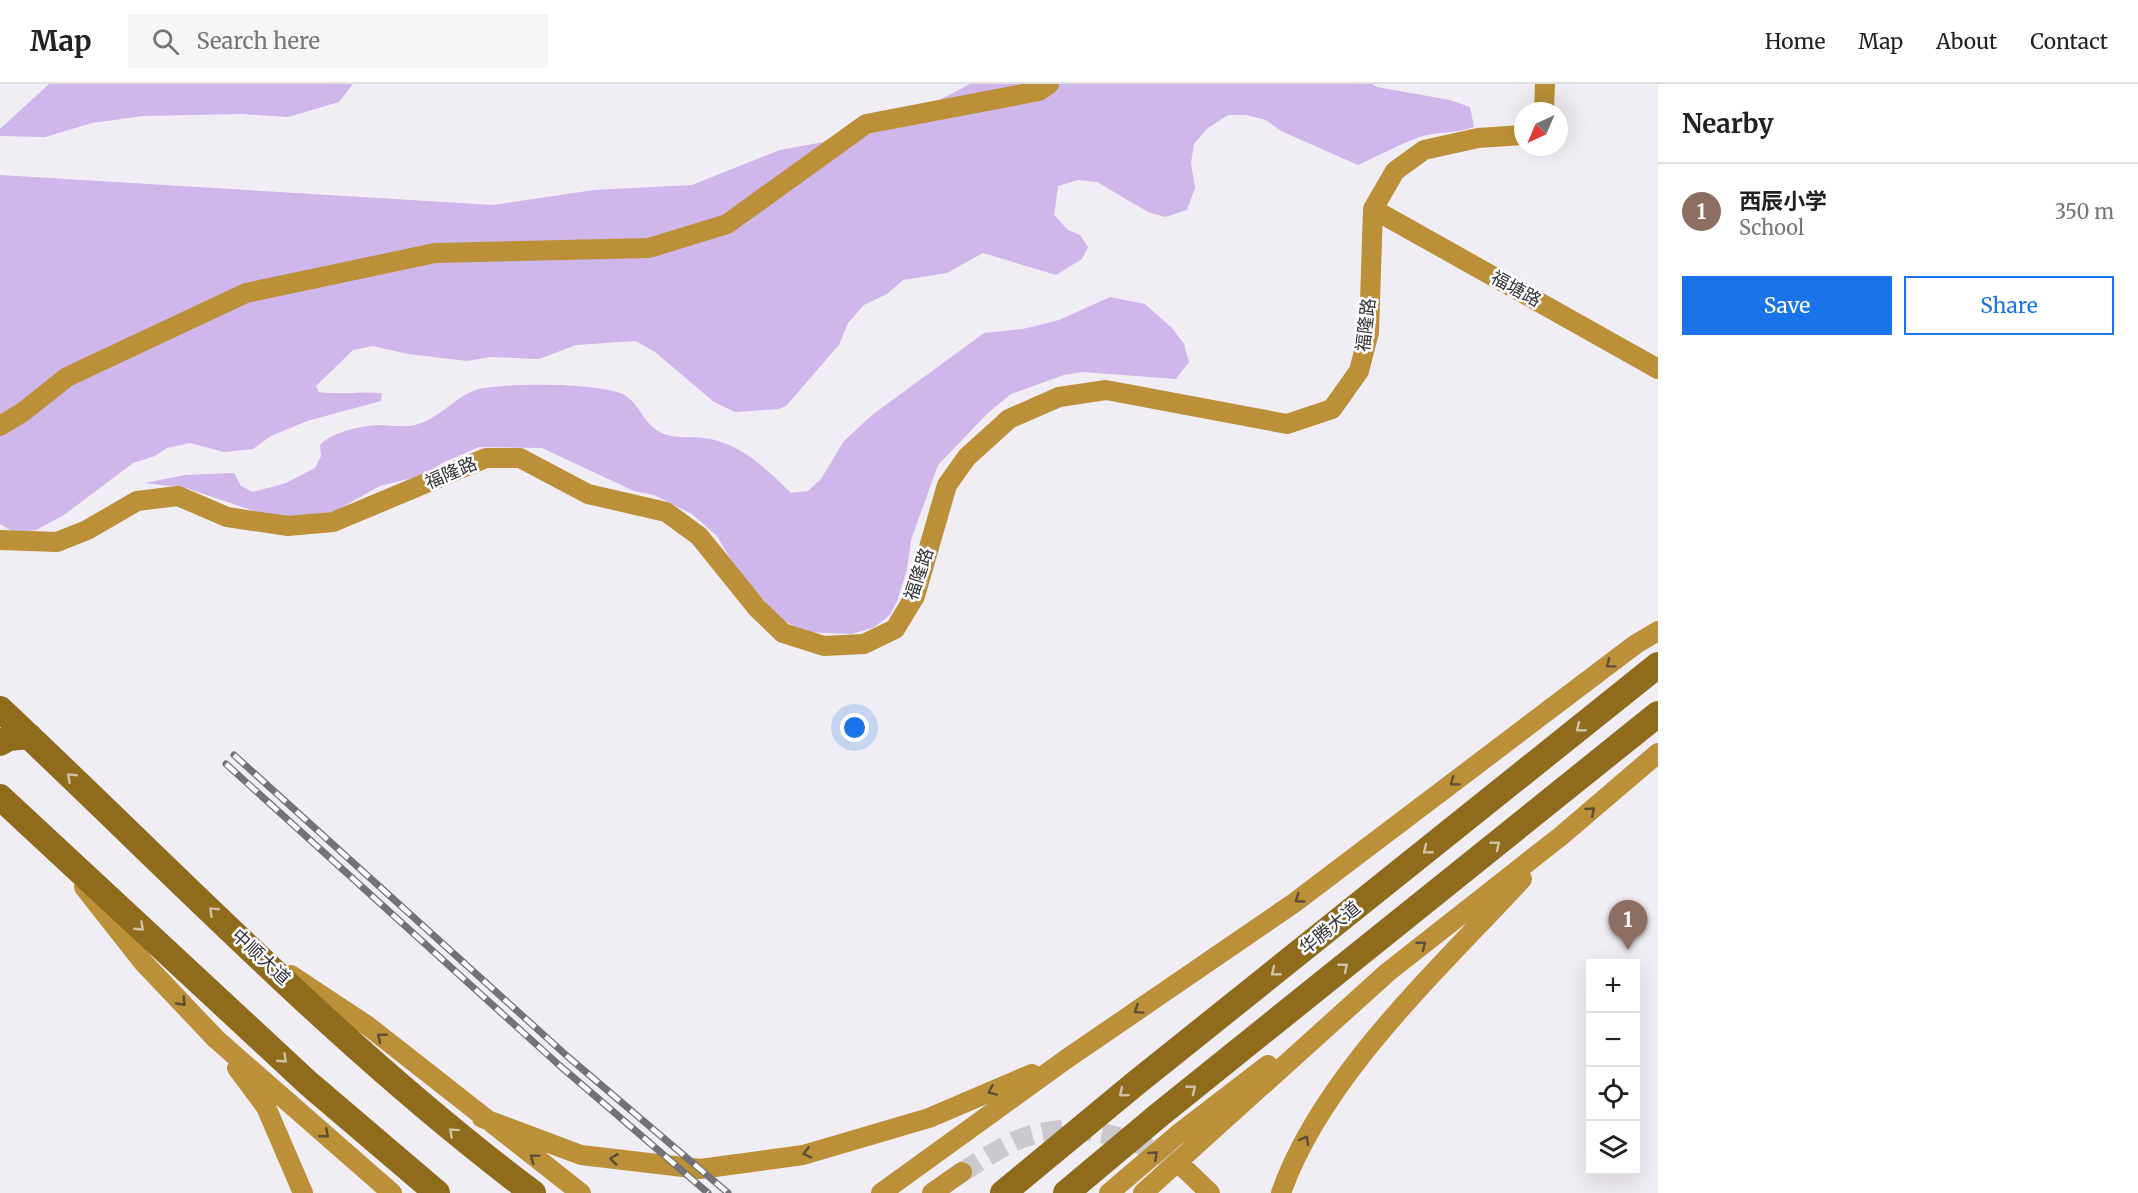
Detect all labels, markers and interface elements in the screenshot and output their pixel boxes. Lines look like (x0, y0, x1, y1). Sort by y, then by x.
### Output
search box (128, 14, 548, 68)
text: Map (30, 23, 92, 59)
icon: search (149, 25, 182, 58)
text: Search here (197, 27, 320, 55)
text: Home (1765, 28, 1825, 55)
text: Map (1858, 28, 1903, 55)
text: About (1936, 28, 1997, 55)
text: Contact (2030, 28, 2108, 55)
north arrow (1514, 102, 1568, 156)
text: Nearby (1682, 107, 1774, 140)
text: 西辰小学 (1739, 187, 1827, 215)
text: 1 (1697, 199, 1706, 224)
text: 350 m (2055, 199, 2114, 224)
text: School (1739, 215, 1804, 240)
street label: 福塘路 (1487, 265, 1545, 312)
button: Save (1682, 276, 1892, 335)
button: Share (1904, 276, 2114, 335)
street label: 福隆路 (1351, 297, 1380, 353)
street label: 福隆路 (421, 451, 480, 494)
street label: 福隆路 (899, 545, 938, 603)
one-way arrow (1606, 657, 1617, 668)
your location (840, 713, 869, 742)
one-way arrow (1575, 720, 1586, 731)
one-way arrow (68, 773, 79, 784)
one-way arrow (1450, 775, 1461, 786)
one-way arrow (1584, 807, 1595, 818)
one-way arrow (1489, 841, 1500, 852)
one-way arrow (1423, 842, 1434, 853)
one-way arrow (1294, 892, 1305, 903)
street label: 华腾大道 (1294, 896, 1365, 959)
pin: 1 (1608, 900, 1648, 950)
one-way arrow (209, 907, 219, 918)
one-way arrow (133, 920, 144, 931)
street label: 中顺大道 (227, 924, 296, 990)
one-way arrow (1415, 942, 1426, 953)
map controls (1586, 959, 1640, 1175)
button: + (1586, 959, 1640, 1013)
one-way arrow (1271, 964, 1282, 975)
one-way arrow (1338, 964, 1349, 975)
one-way arrow (174, 995, 185, 1006)
one-way arrow (1134, 1003, 1145, 1014)
button: − (1586, 1013, 1640, 1067)
one-way arrow (377, 1033, 388, 1044)
one-way arrow (276, 1052, 287, 1063)
button: locate (1586, 1067, 1640, 1121)
one-way arrow (987, 1084, 998, 1096)
one-way arrow (1185, 1085, 1196, 1096)
one-way arrow (1119, 1086, 1130, 1097)
button: layers (1586, 1121, 1640, 1175)
one-way arrow (318, 1127, 329, 1138)
one-way arrow (449, 1128, 460, 1139)
one-way arrow (1298, 1136, 1309, 1146)
one-way arrow (803, 1146, 813, 1159)
one-way arrow (1147, 1151, 1158, 1162)
one-way arrow (610, 1153, 619, 1166)
one-way arrow (530, 1154, 541, 1165)

